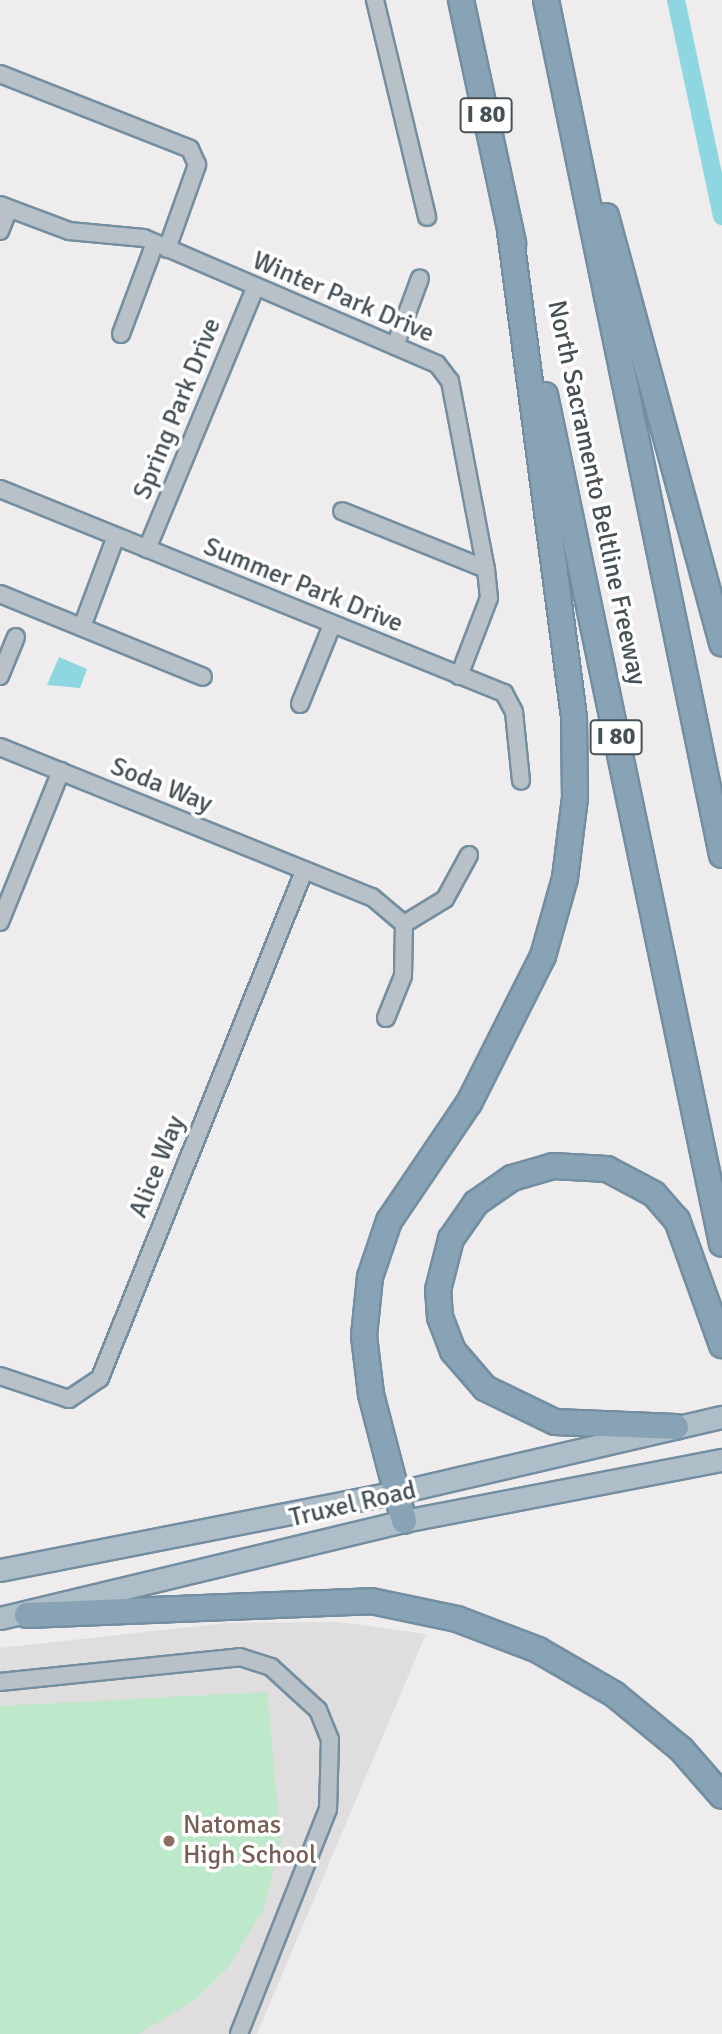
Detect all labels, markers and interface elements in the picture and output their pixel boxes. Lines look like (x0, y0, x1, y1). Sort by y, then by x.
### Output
road number: I 80 (458, 94, 514, 135)
street label: Winter Park Drive (247, 246, 439, 350)
street label: North Sacramento Beltline Freeway (540, 298, 652, 688)
street label: Spring Park Drive (127, 314, 229, 504)
street label: Summer Park Drive (199, 532, 407, 640)
road number: I 80 (588, 716, 644, 758)
street label: Soda Way (106, 752, 216, 820)
street label: Alice Way (123, 1111, 193, 1223)
street label: Truxel Road (287, 1475, 419, 1535)
place label: Natomas High School (183, 1810, 317, 1871)
marker: Natomas High School (161, 1833, 177, 1849)

